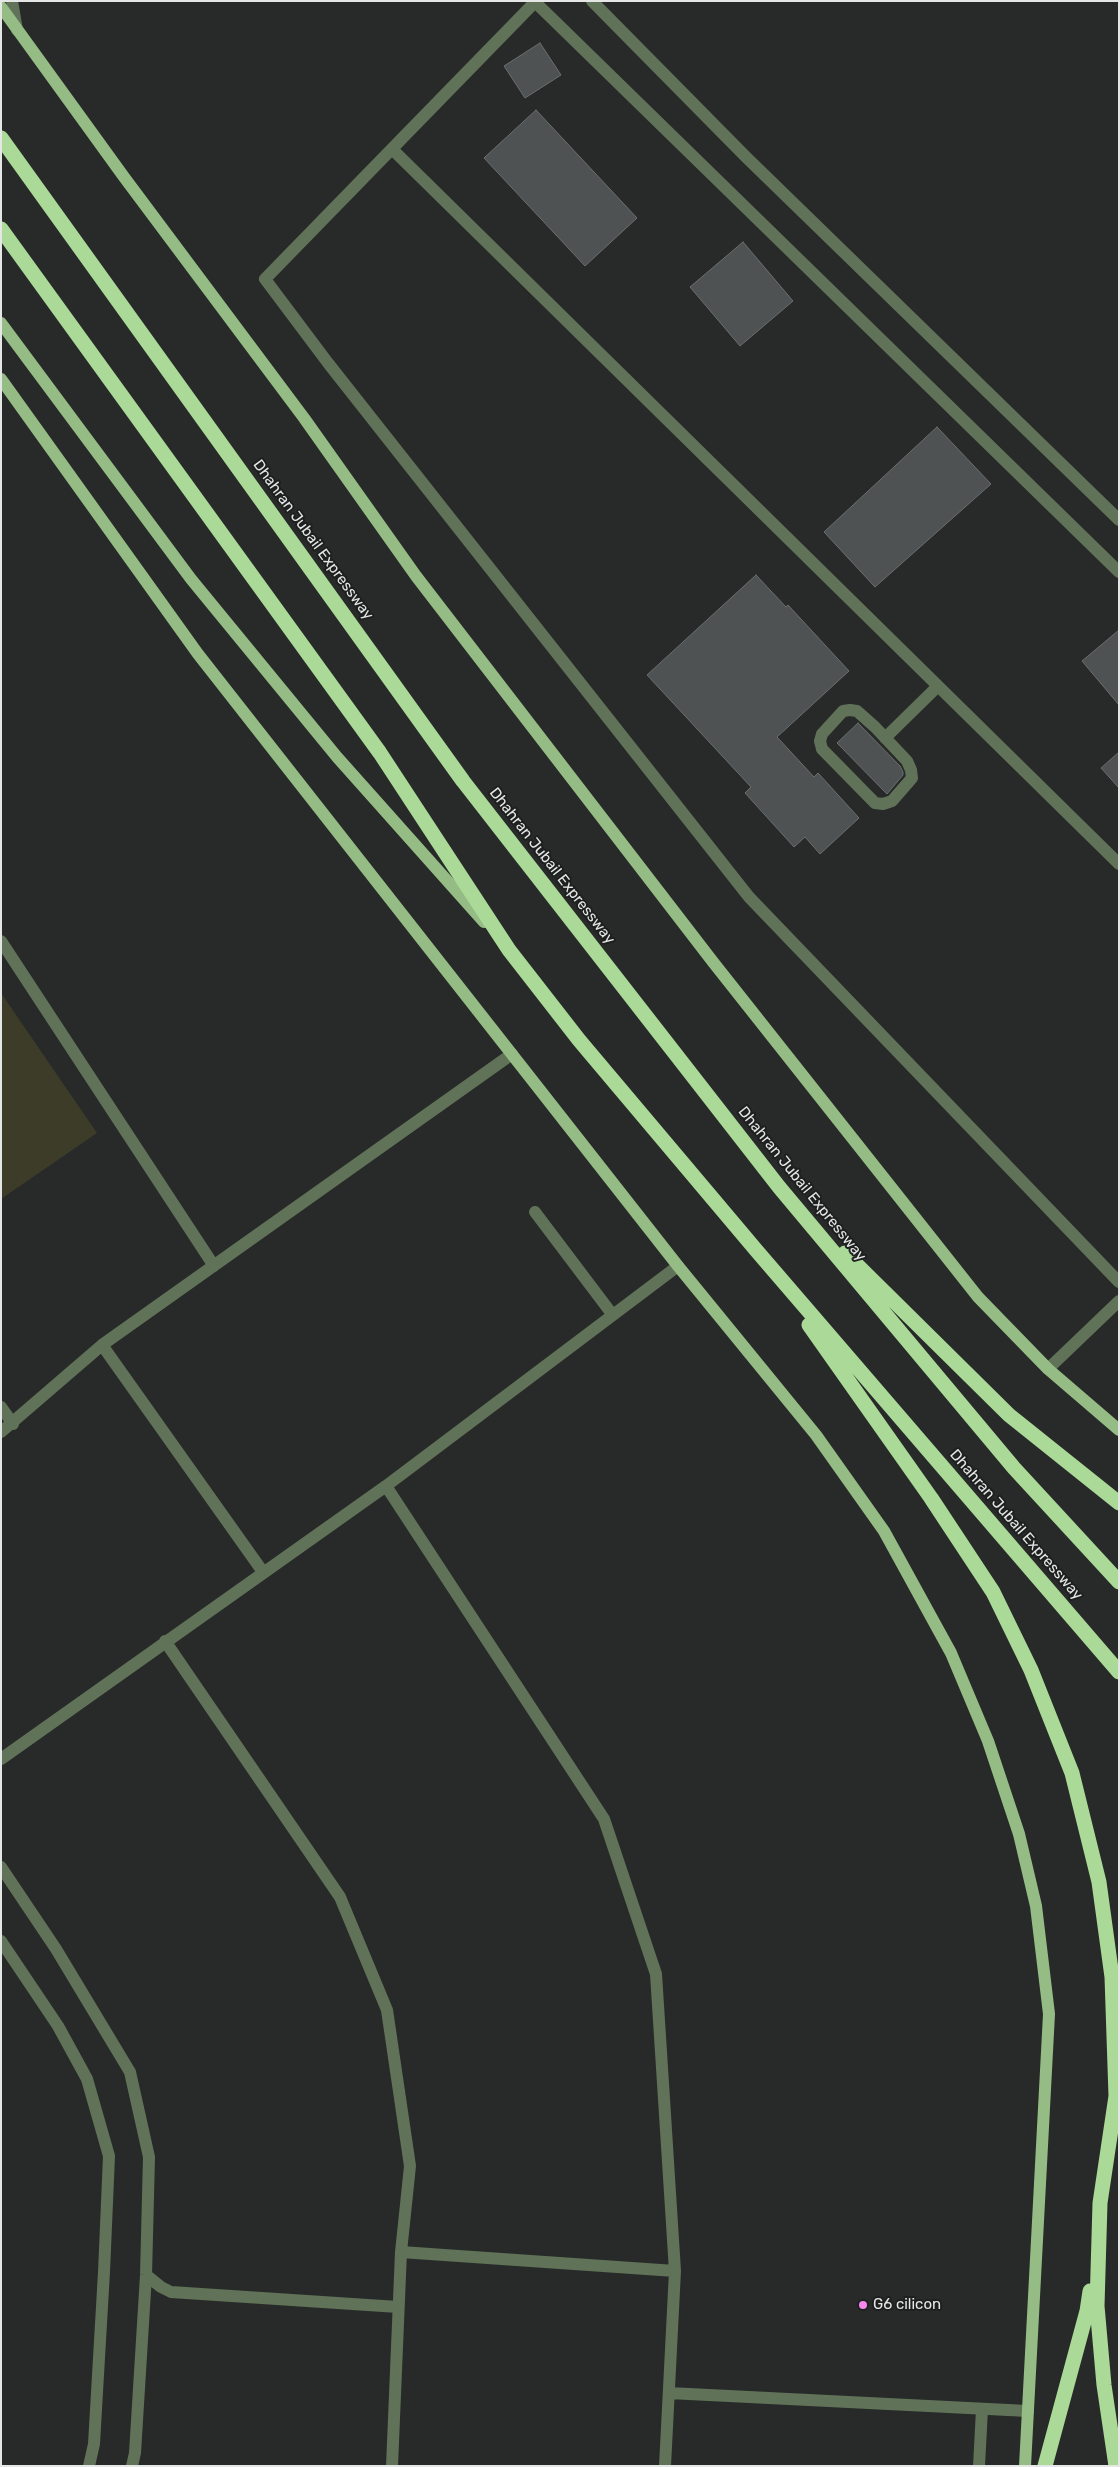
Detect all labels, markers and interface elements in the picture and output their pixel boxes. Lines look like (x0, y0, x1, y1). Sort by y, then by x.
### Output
street label: Dhahran Jubail Expressway (249, 456, 377, 624)
street label: Dhahran Jubail Expressway (485, 784, 619, 948)
street label: Dhahran Jubail Expressway (734, 1103, 870, 1265)
street label: Dhahran Jubail Expressway (946, 1446, 1086, 1604)
place label: G6 cilicon (873, 2296, 941, 2314)
marker: G6 cilicon (857, 2299, 869, 2311)

